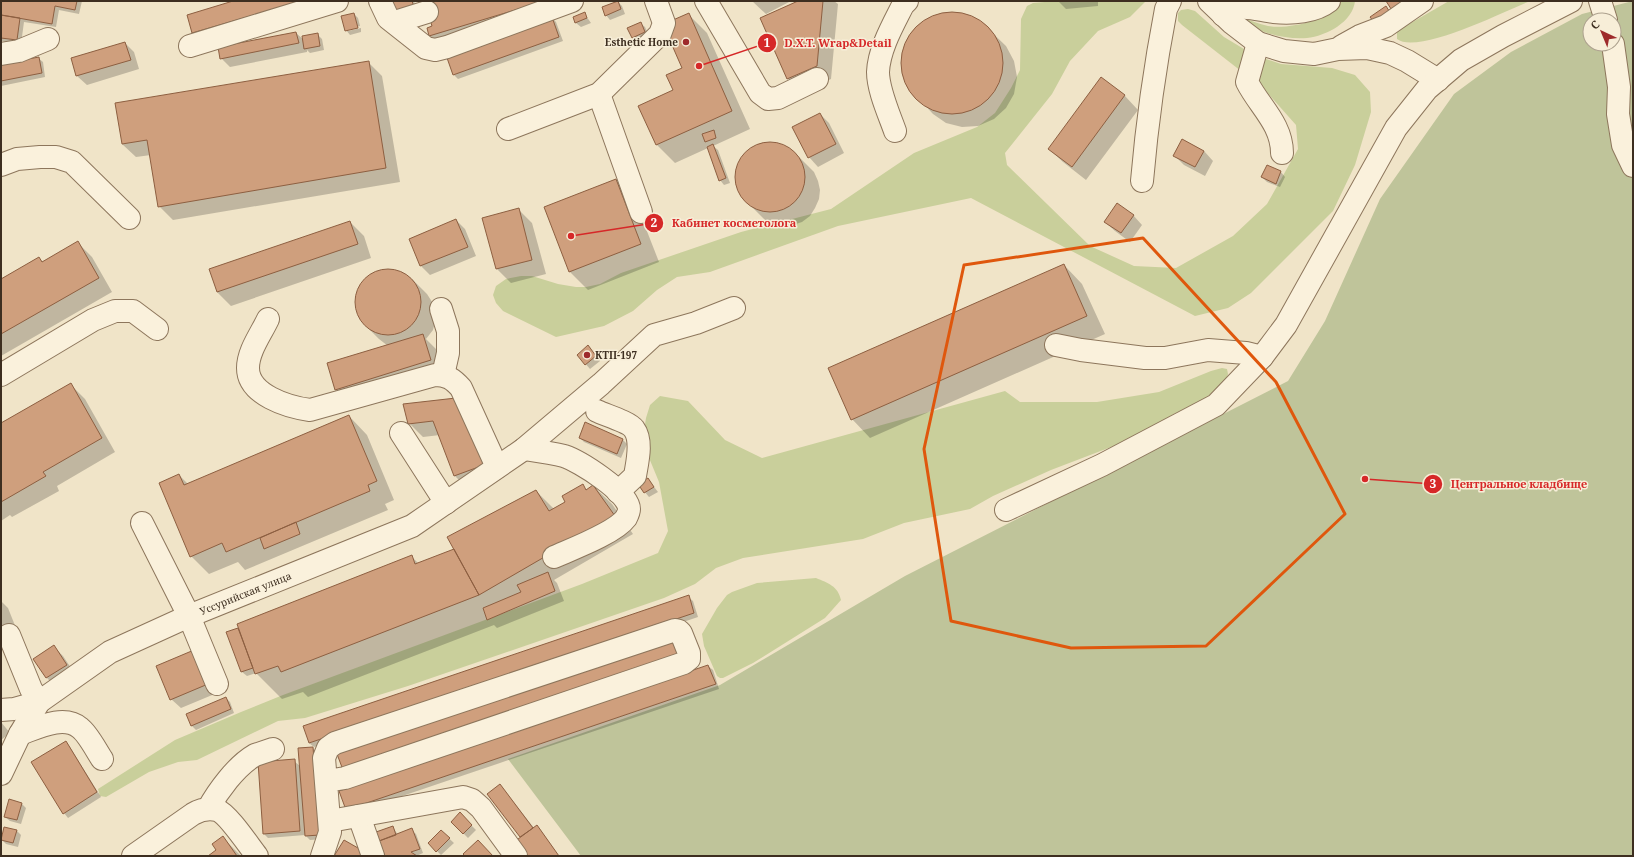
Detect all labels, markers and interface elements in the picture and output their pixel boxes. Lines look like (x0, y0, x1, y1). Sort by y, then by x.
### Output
north arrow (1582, 12, 1622, 52)
text: С (1587, 17, 1603, 32)
callout: D.X.T. Wrap&Detail (757, 31, 900, 54)
text: 1 (764, 34, 771, 51)
place label: Esthetic Home (605, 35, 678, 49)
text: D.X.T. Wrap&Detail (784, 35, 892, 50)
marker: Esthetic Home (681, 37, 691, 47)
callout: Кабинет косметолога (644, 211, 804, 234)
text: 2 (651, 214, 658, 231)
text: Кабинет косметолога (672, 215, 797, 230)
place label: КТП-197 (595, 348, 637, 362)
marker: КТП-197 (582, 350, 592, 360)
callout: Центральное кладбище (1423, 473, 1595, 496)
text: 3 (1430, 475, 1437, 492)
text: Центральное кладбище (1451, 476, 1587, 491)
street label: Уссурийская улица (198, 568, 294, 618)

